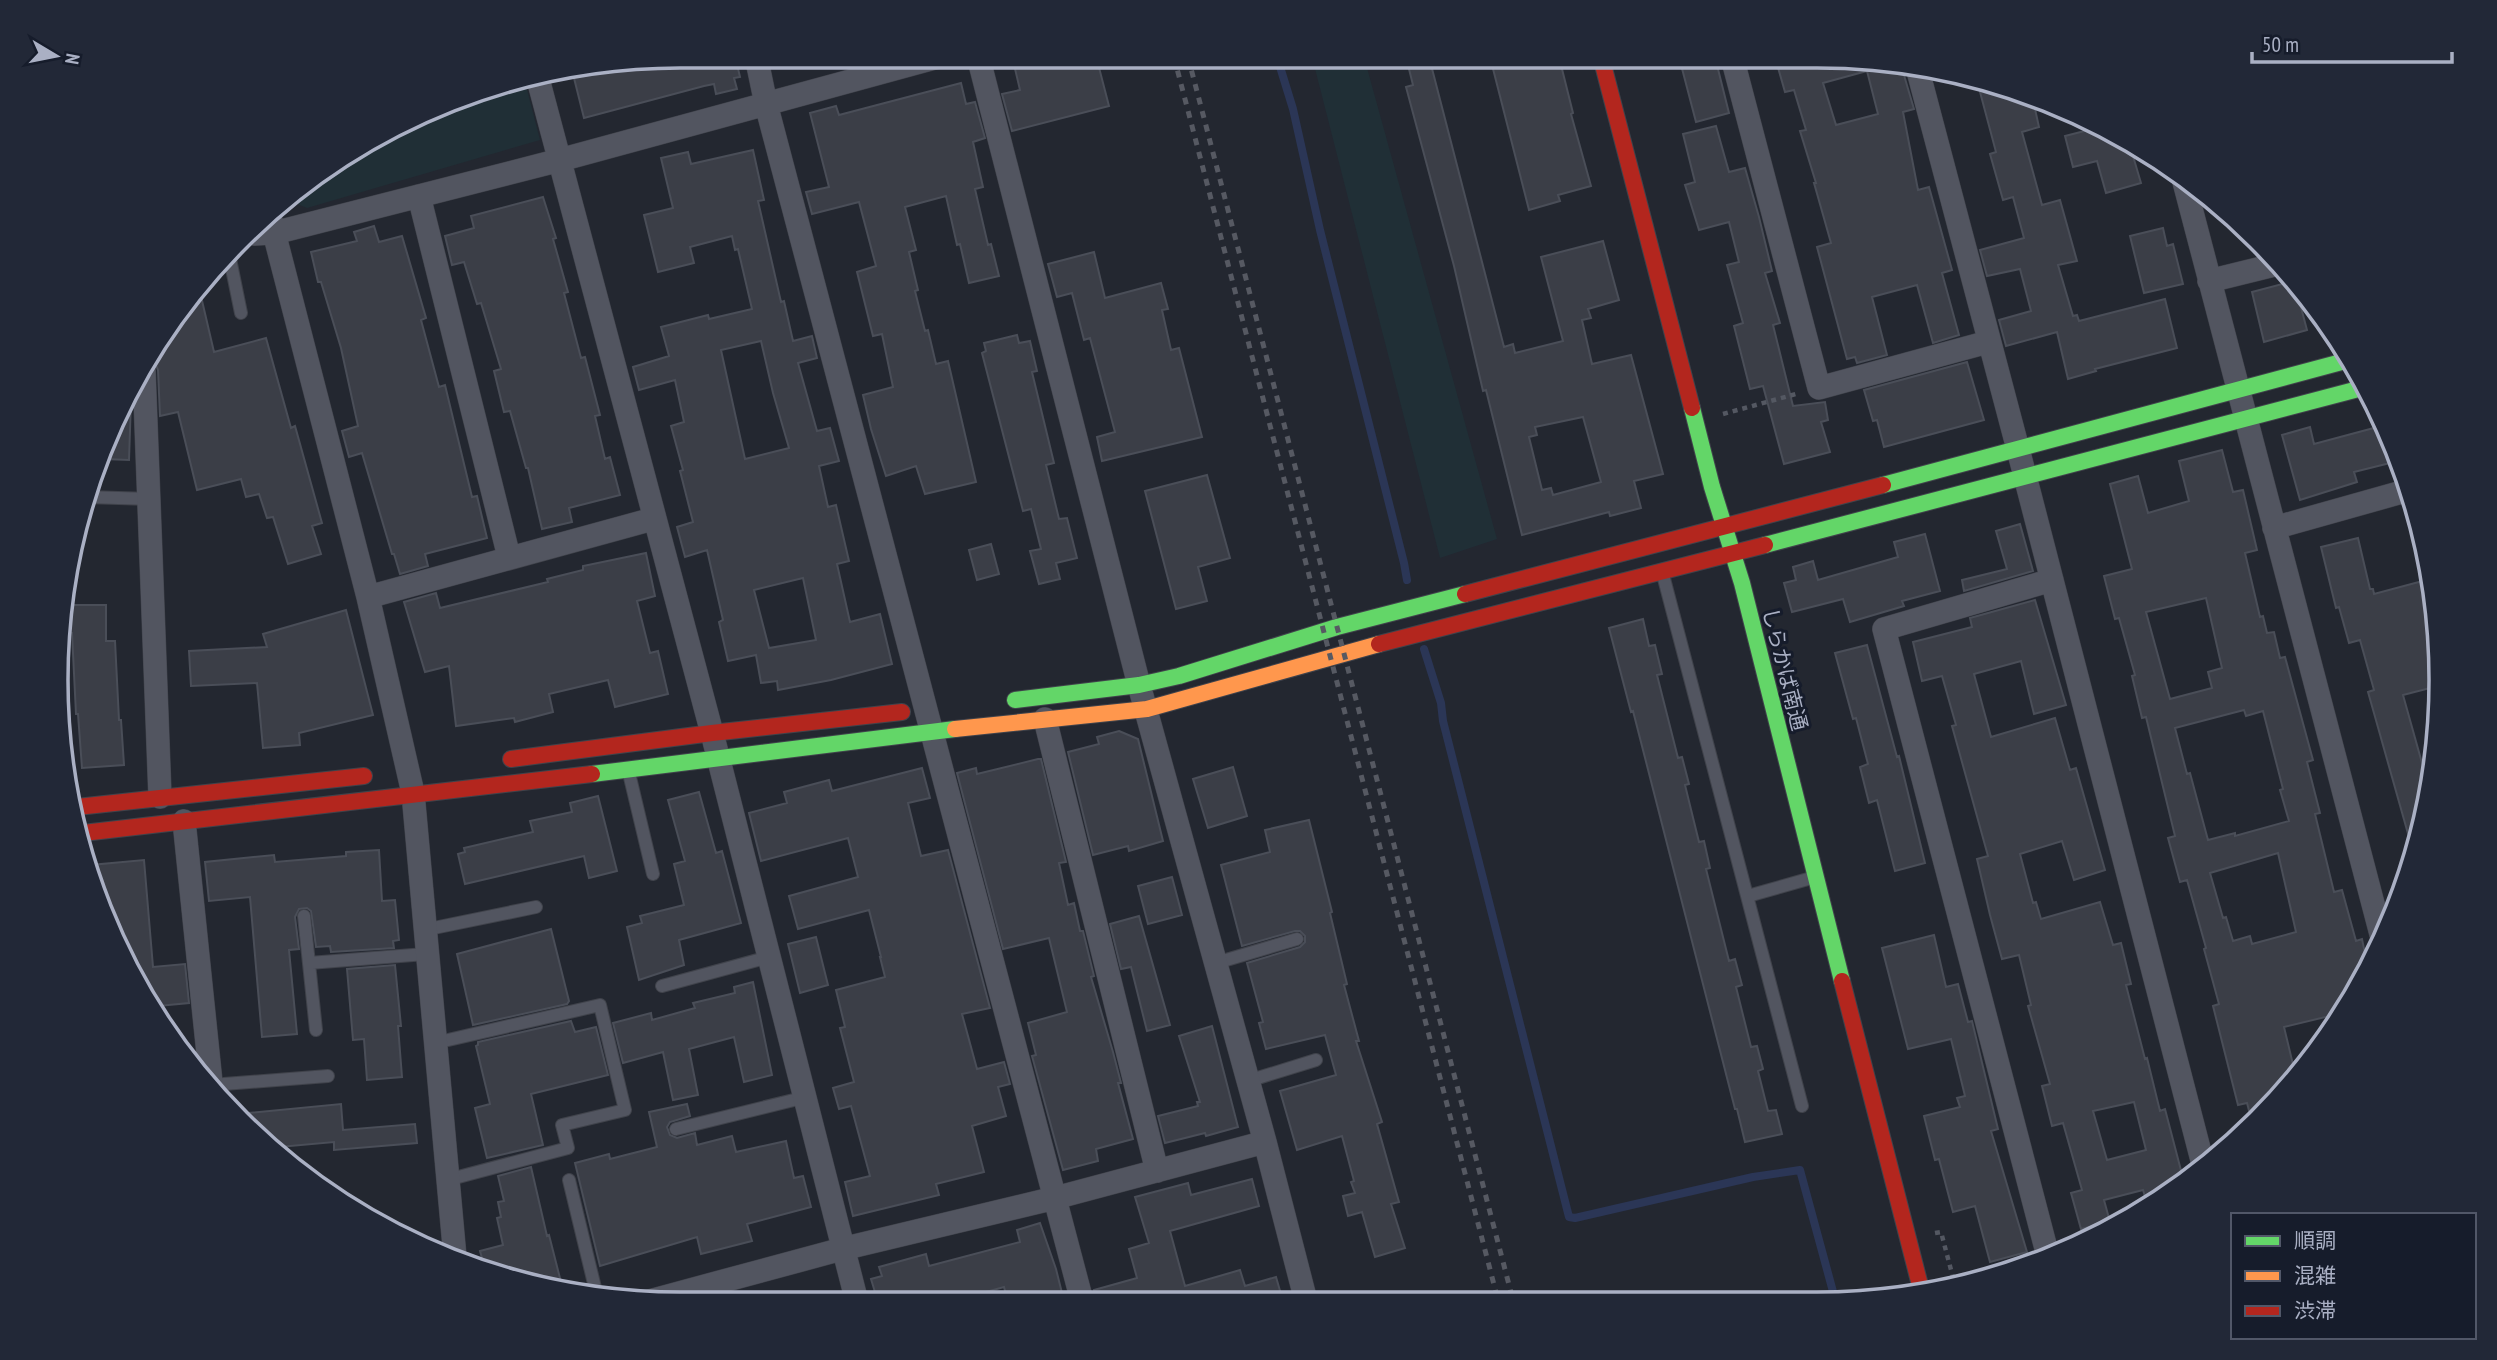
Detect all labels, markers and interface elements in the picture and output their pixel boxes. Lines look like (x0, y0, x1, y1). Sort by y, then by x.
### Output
north arrow (21, 21, 91, 91)
scale bar (2252, 21, 2452, 65)
text: 50 m (2262, 31, 2299, 58)
text: N (60, 52, 85, 66)
street label: しらかば南通 (1757, 605, 1813, 733)
legend (2231, 1213, 2476, 1339)
text: 順調 (2294, 1227, 2336, 1254)
text: 混雑 (2294, 1262, 2336, 1289)
text: 渋滞 (2294, 1297, 2336, 1324)

